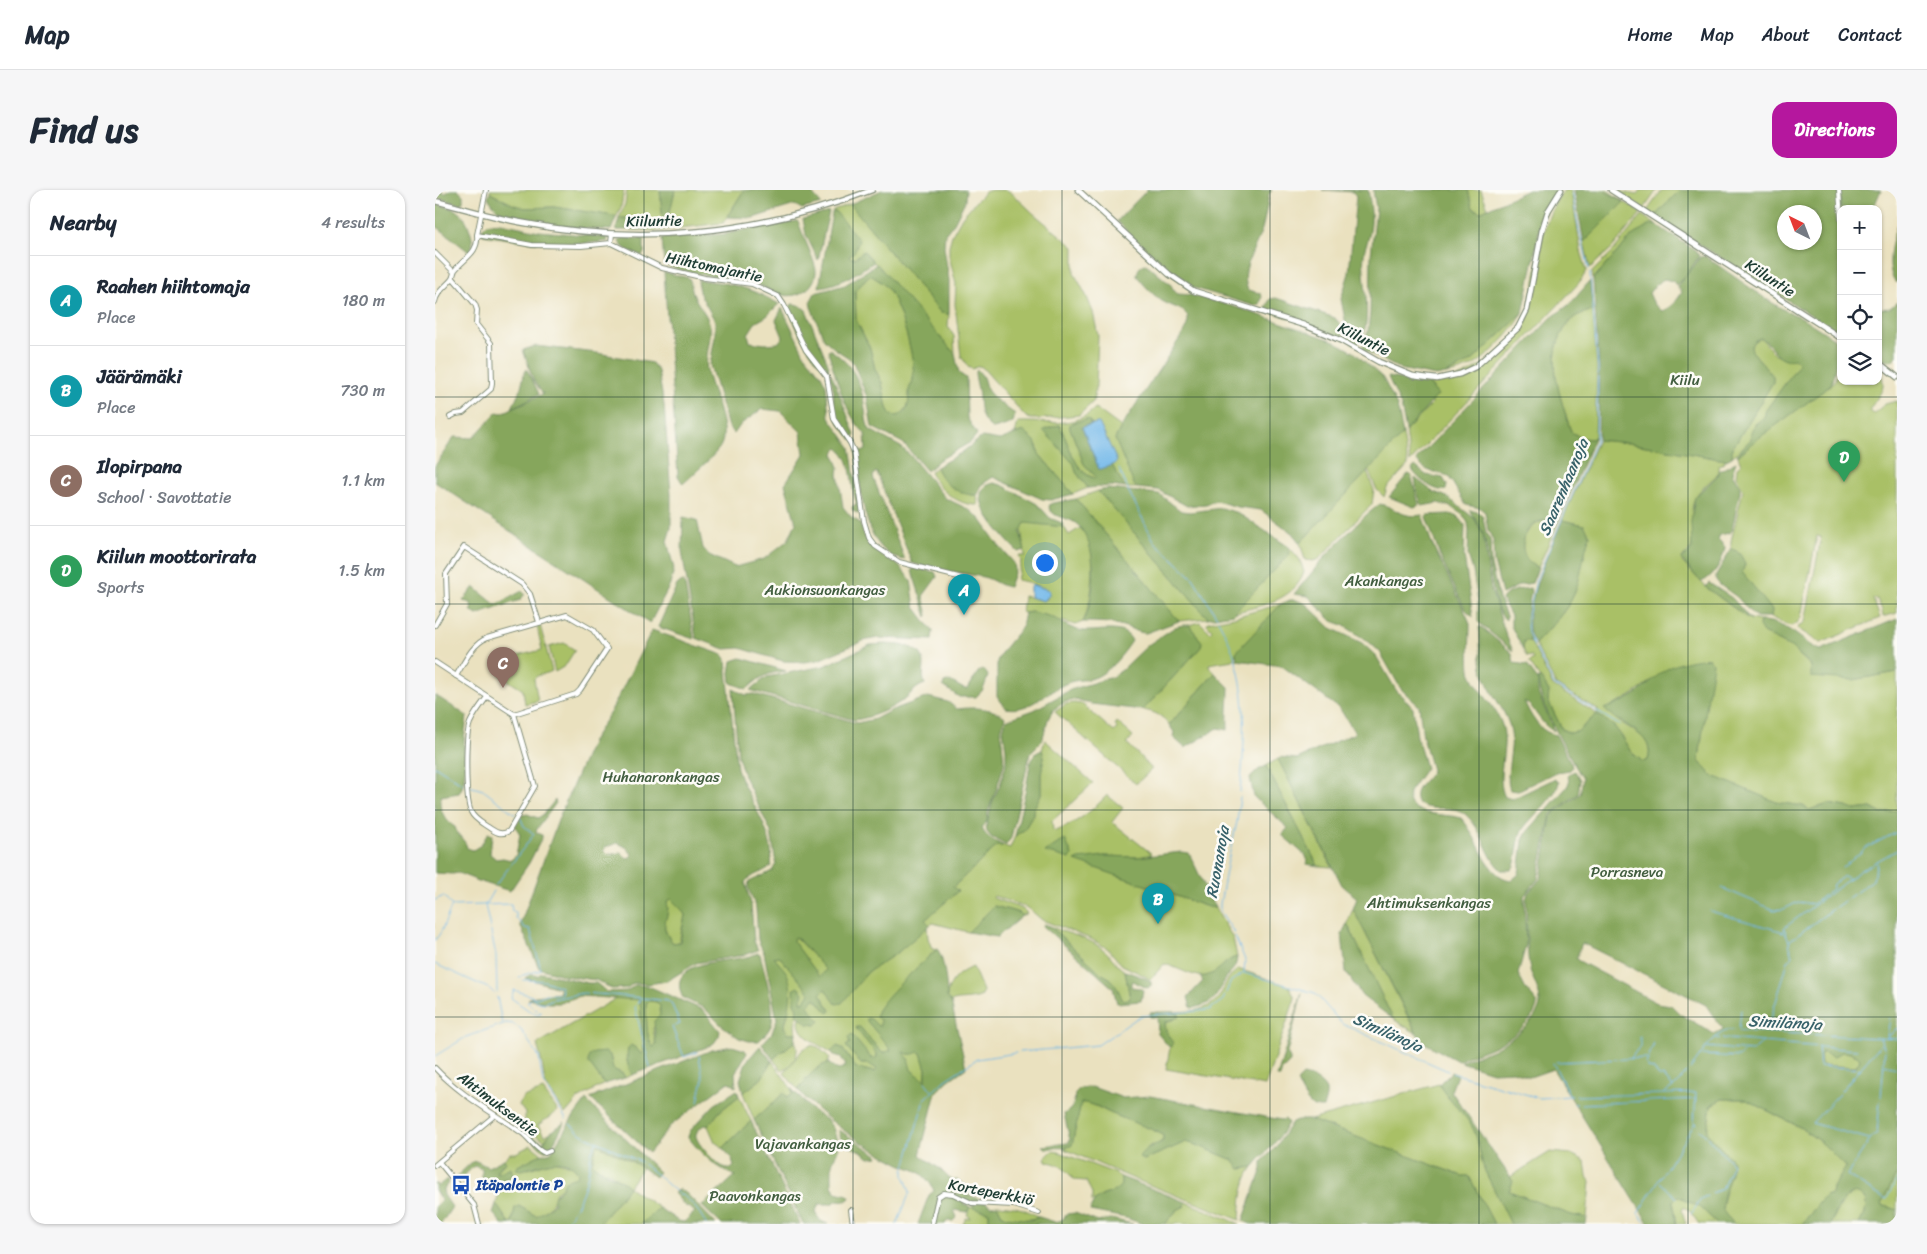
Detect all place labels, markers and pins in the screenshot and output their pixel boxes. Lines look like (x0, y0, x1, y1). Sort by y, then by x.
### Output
pin: D (1828, 441, 1860, 482)
pin: A (948, 574, 980, 615)
pin: C (487, 647, 519, 688)
pin: B (1142, 883, 1174, 924)
place label: Itäpalontie P (475, 1172, 564, 1198)
bus stop icon: Itäpalontie P (450, 1174, 472, 1196)

